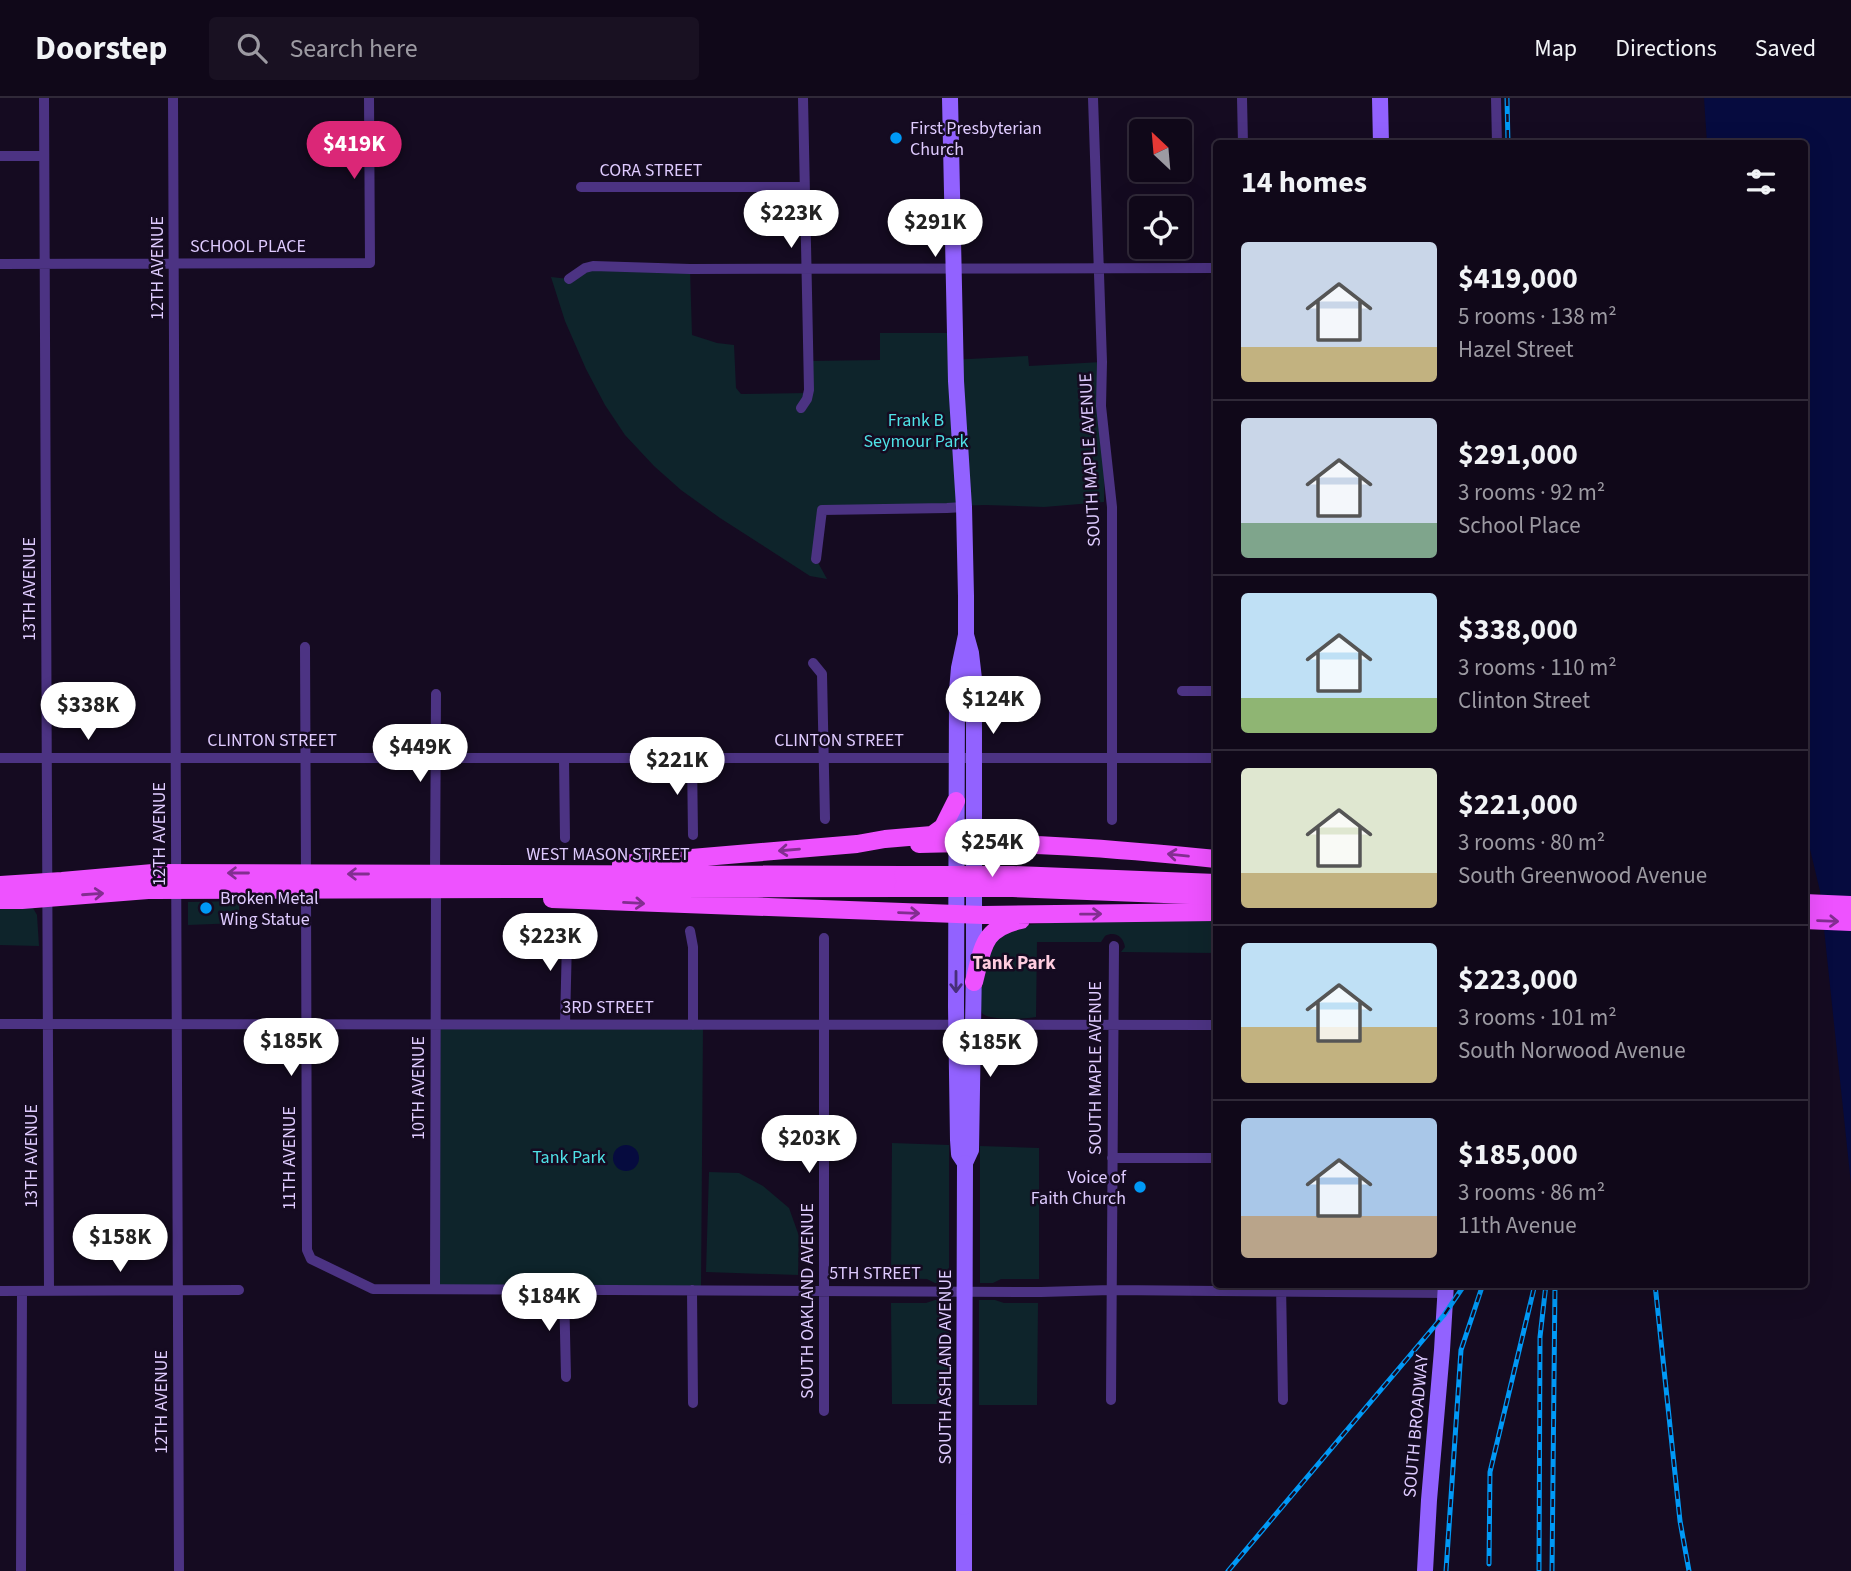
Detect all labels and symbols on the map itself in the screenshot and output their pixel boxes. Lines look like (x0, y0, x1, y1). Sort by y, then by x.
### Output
place label: First Presbyterian Church (910, 116, 1042, 162)
north arrow (1129, 119, 1192, 182)
pin: $419K (305, 122, 403, 181)
marker: First Presbyterian Church (888, 130, 904, 146)
street label: CORA STREET (599, 158, 703, 183)
pin: $223K (742, 190, 840, 250)
pin: $291K (886, 200, 984, 259)
street label: 12TH AVENUE (145, 216, 170, 320)
street label: SCHOOL PLACE (190, 234, 306, 259)
street label: SOUTH MAPLE AVENUE (1073, 372, 1107, 548)
park label: Frank B Seymour Park (863, 408, 969, 454)
street label: 13TH AVENUE (17, 537, 42, 641)
pin: $124K (944, 676, 1042, 736)
pin: $338K (39, 682, 137, 742)
pin: $449K (371, 724, 469, 784)
street label: CLINTON STREET (207, 728, 337, 753)
street label: CLINTON STREET (774, 728, 904, 753)
pin: $221K (628, 738, 726, 797)
street label: 12TH AVENUE (147, 782, 172, 886)
pin: $254K (943, 820, 1041, 879)
street label: WEST MASON STREET (526, 842, 690, 867)
one-way arrow (778, 844, 801, 857)
one-way arrow (1167, 848, 1190, 861)
one-way arrow (226, 866, 249, 880)
one-way arrow (346, 867, 369, 881)
place label: Broken Metal Wing Statue (220, 886, 319, 932)
one-way arrow (81, 887, 103, 900)
one-way arrow (622, 897, 645, 910)
marker: Broken Metal Wing Statue (198, 900, 214, 916)
one-way arrow (897, 906, 920, 919)
one-way arrow (1079, 907, 1102, 921)
pin: $223K (501, 914, 599, 973)
one-way arrow (1816, 915, 1839, 928)
district label: Tank Park (972, 950, 1056, 977)
one-way arrow (949, 971, 963, 994)
street label: SOUTH MAPLE AVENUE (1083, 981, 1108, 1155)
street label: 3RD STREET (562, 995, 654, 1020)
pin: $185K (242, 1018, 340, 1078)
pin: $185K (941, 1020, 1039, 1079)
street label: 10TH AVENUE (406, 1036, 431, 1140)
street label: 13TH AVENUE (19, 1104, 44, 1208)
street label: 11TH AVENUE (277, 1106, 302, 1210)
pin: $203K (760, 1116, 858, 1175)
park label: Tank Park (532, 1145, 606, 1170)
place label: Voice of Faith Church (1031, 1165, 1127, 1211)
marker: Voice of Faith Church (1132, 1179, 1148, 1195)
street label: SOUTH OAKLAND AVENUE (795, 1203, 820, 1399)
pin: $158K (71, 1214, 169, 1274)
street label: 5TH STREET (829, 1261, 921, 1286)
street label: SOUTH ASHLAND AVENUE (933, 1269, 958, 1465)
pin: $184K (500, 1274, 598, 1333)
street label: 12TH AVENUE (149, 1350, 174, 1454)
street label: SOUTH BROADWAY (1397, 1353, 1435, 1499)

